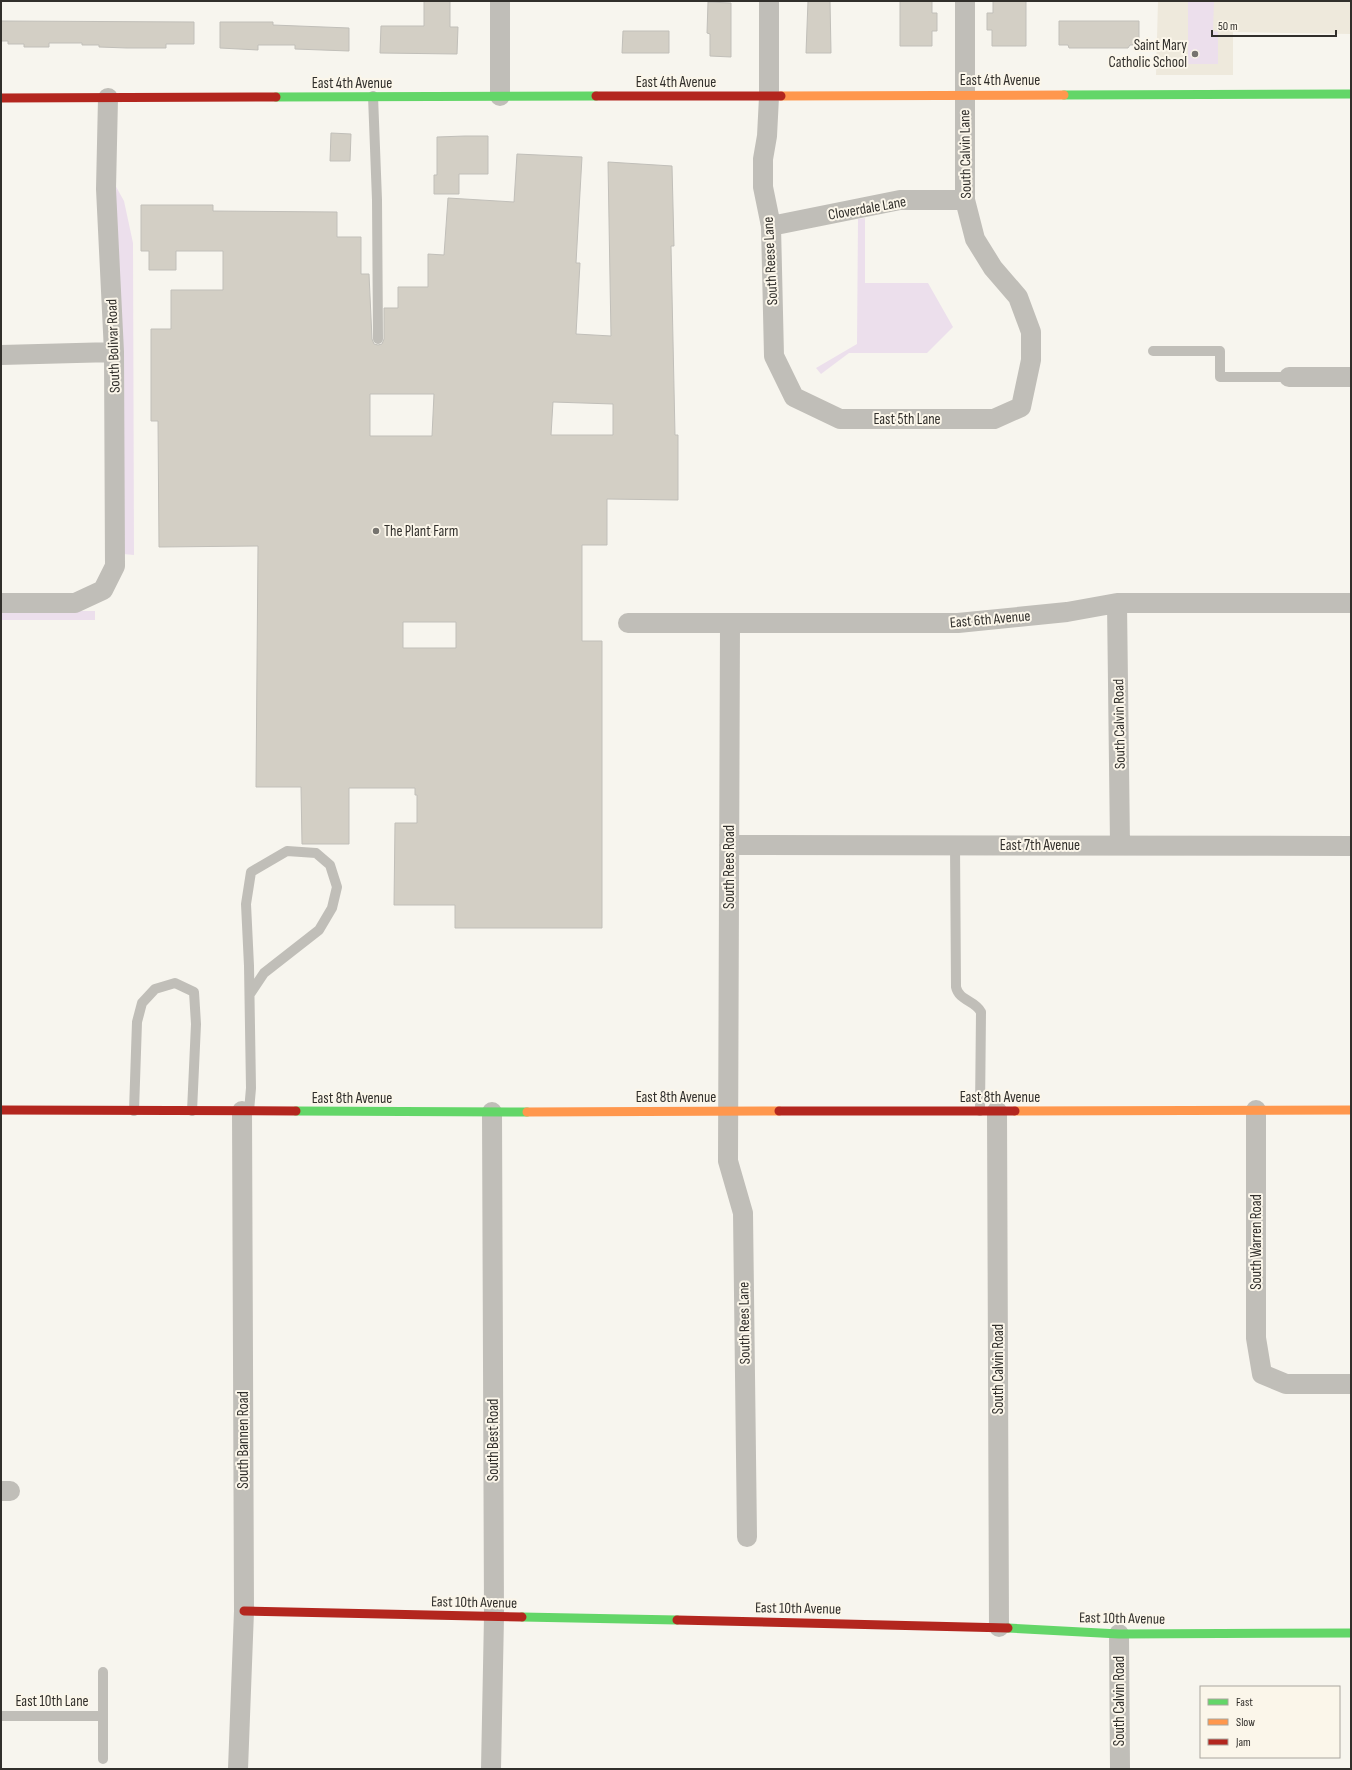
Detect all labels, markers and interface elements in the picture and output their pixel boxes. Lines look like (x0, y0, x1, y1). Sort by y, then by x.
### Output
scale bar (1212, 12, 1336, 38)
text: 50 m (1218, 19, 1238, 34)
place label: Saint Mary Catholic School (1109, 36, 1187, 72)
marker: Saint Mary Catholic School (1190, 49, 1200, 59)
street label: East 4th Avenue (960, 71, 1040, 90)
street label: East 4th Avenue (636, 73, 716, 92)
street label: East 4th Avenue (312, 74, 392, 93)
street label: South Calvin Lane (955, 109, 976, 199)
street label: Cloverdale Lane (827, 192, 908, 225)
street label: South Reese Lane (759, 216, 782, 306)
street label: South Bolivar Road (102, 299, 125, 393)
street label: East 5th Lane (873, 410, 941, 429)
place label: The Plant Farm (384, 522, 458, 541)
marker: The Plant Farm (371, 526, 381, 536)
street label: East 6th Avenue (949, 607, 1031, 632)
street label: South Calvin Road (1109, 679, 1130, 769)
street label: South Rees Road (720, 825, 739, 909)
street label: East 7th Avenue (1000, 836, 1080, 855)
street label: East 8th Avenue (636, 1088, 716, 1107)
street label: East 8th Avenue (960, 1088, 1040, 1107)
street label: East 8th Avenue (312, 1089, 392, 1108)
street label: South Warren Road (1247, 1194, 1266, 1290)
street label: South Rees Lane (734, 1282, 755, 1364)
street label: South Calvin Road (989, 1324, 1008, 1414)
street label: South Bannen Road (234, 1391, 253, 1489)
street label: South Best Road (484, 1399, 503, 1481)
street label: East 10th Avenue (431, 1592, 517, 1613)
street label: East 10th Avenue (755, 1598, 841, 1619)
street label: East 10th Avenue (1079, 1608, 1165, 1629)
street label: South Calvin Road (1110, 1656, 1129, 1746)
legend (1200, 1686, 1340, 1758)
street label: East 10th Lane (15, 1692, 89, 1711)
text: Fast (1236, 1695, 1253, 1710)
text: Slow (1236, 1715, 1255, 1730)
text: Jam (1235, 1735, 1251, 1750)

